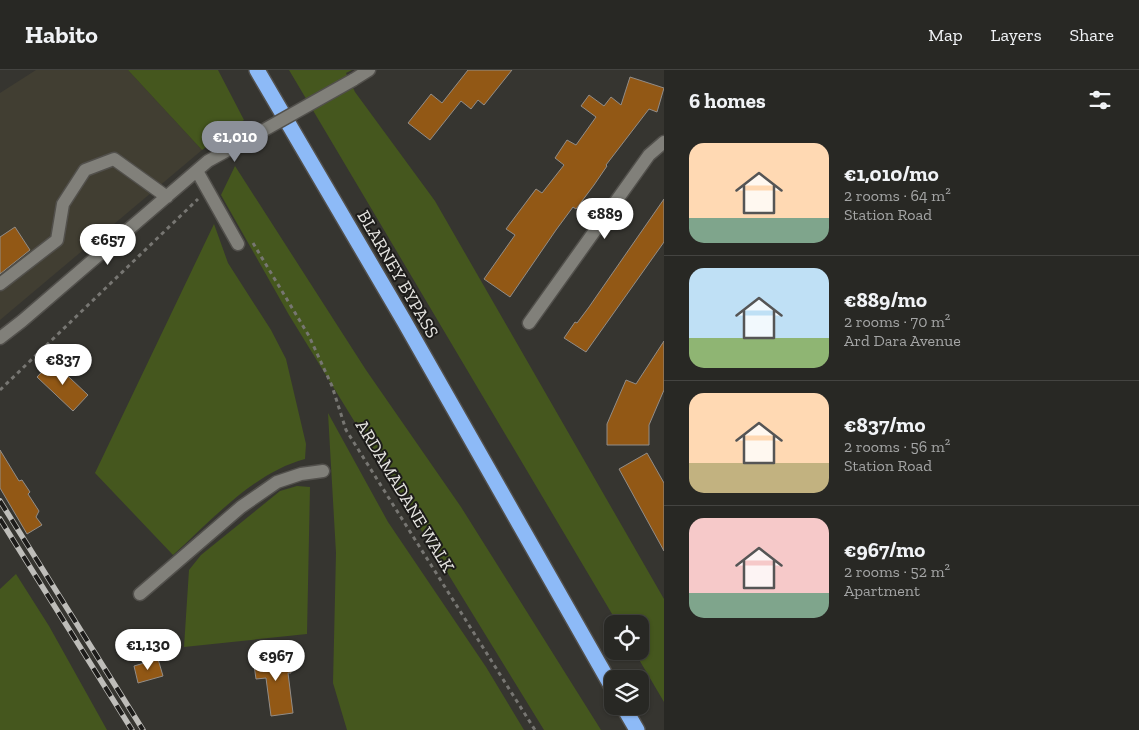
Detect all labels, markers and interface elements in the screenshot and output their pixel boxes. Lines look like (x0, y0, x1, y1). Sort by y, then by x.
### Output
text: Habito (25, 20, 98, 49)
text: Map (928, 24, 963, 46)
text: Layers (991, 24, 1042, 46)
text: Share (1070, 24, 1114, 46)
icon: filters (1086, 86, 1114, 114)
text: 6 homes (689, 88, 766, 113)
pin: €1,010 (194, 121, 276, 163)
text: €1,010 (213, 127, 257, 146)
text: €1,010/mo (844, 161, 939, 186)
icon: home (729, 163, 789, 223)
text: 2 rooms · 64 m² (844, 186, 951, 205)
pin: €889 (575, 198, 635, 240)
text: €889 (587, 204, 623, 223)
text: Station Road (844, 205, 932, 224)
street label: BLARNEY BYPASS (353, 206, 443, 342)
pin: €657 (78, 224, 138, 266)
text: €657 (91, 230, 125, 249)
text: €889/mo (844, 287, 927, 312)
icon: home (729, 288, 789, 348)
text: 2 rooms · 70 m² (844, 312, 950, 331)
text: Ard Dara Avenue (844, 331, 961, 350)
pin: €837 (33, 344, 93, 386)
text: €837 (46, 350, 80, 369)
text: €837/mo (844, 412, 925, 437)
icon: home (729, 413, 789, 473)
street label: ARDAMADANE WALK (351, 416, 459, 577)
text: 2 rooms · 56 m² (844, 437, 950, 456)
text: Station Road (844, 456, 932, 475)
text: €967/mo (844, 537, 925, 562)
icon: home (729, 538, 789, 598)
text: 2 rooms · 52 m² (844, 562, 950, 581)
text: Apartment (844, 581, 920, 600)
map controls (604, 615, 649, 715)
button: locate (604, 615, 649, 660)
pin: €1,130 (107, 628, 189, 671)
text: €1,130 (126, 635, 170, 654)
pin: €967 (246, 640, 306, 682)
text: €967 (259, 646, 293, 665)
button: layers (604, 670, 649, 715)

